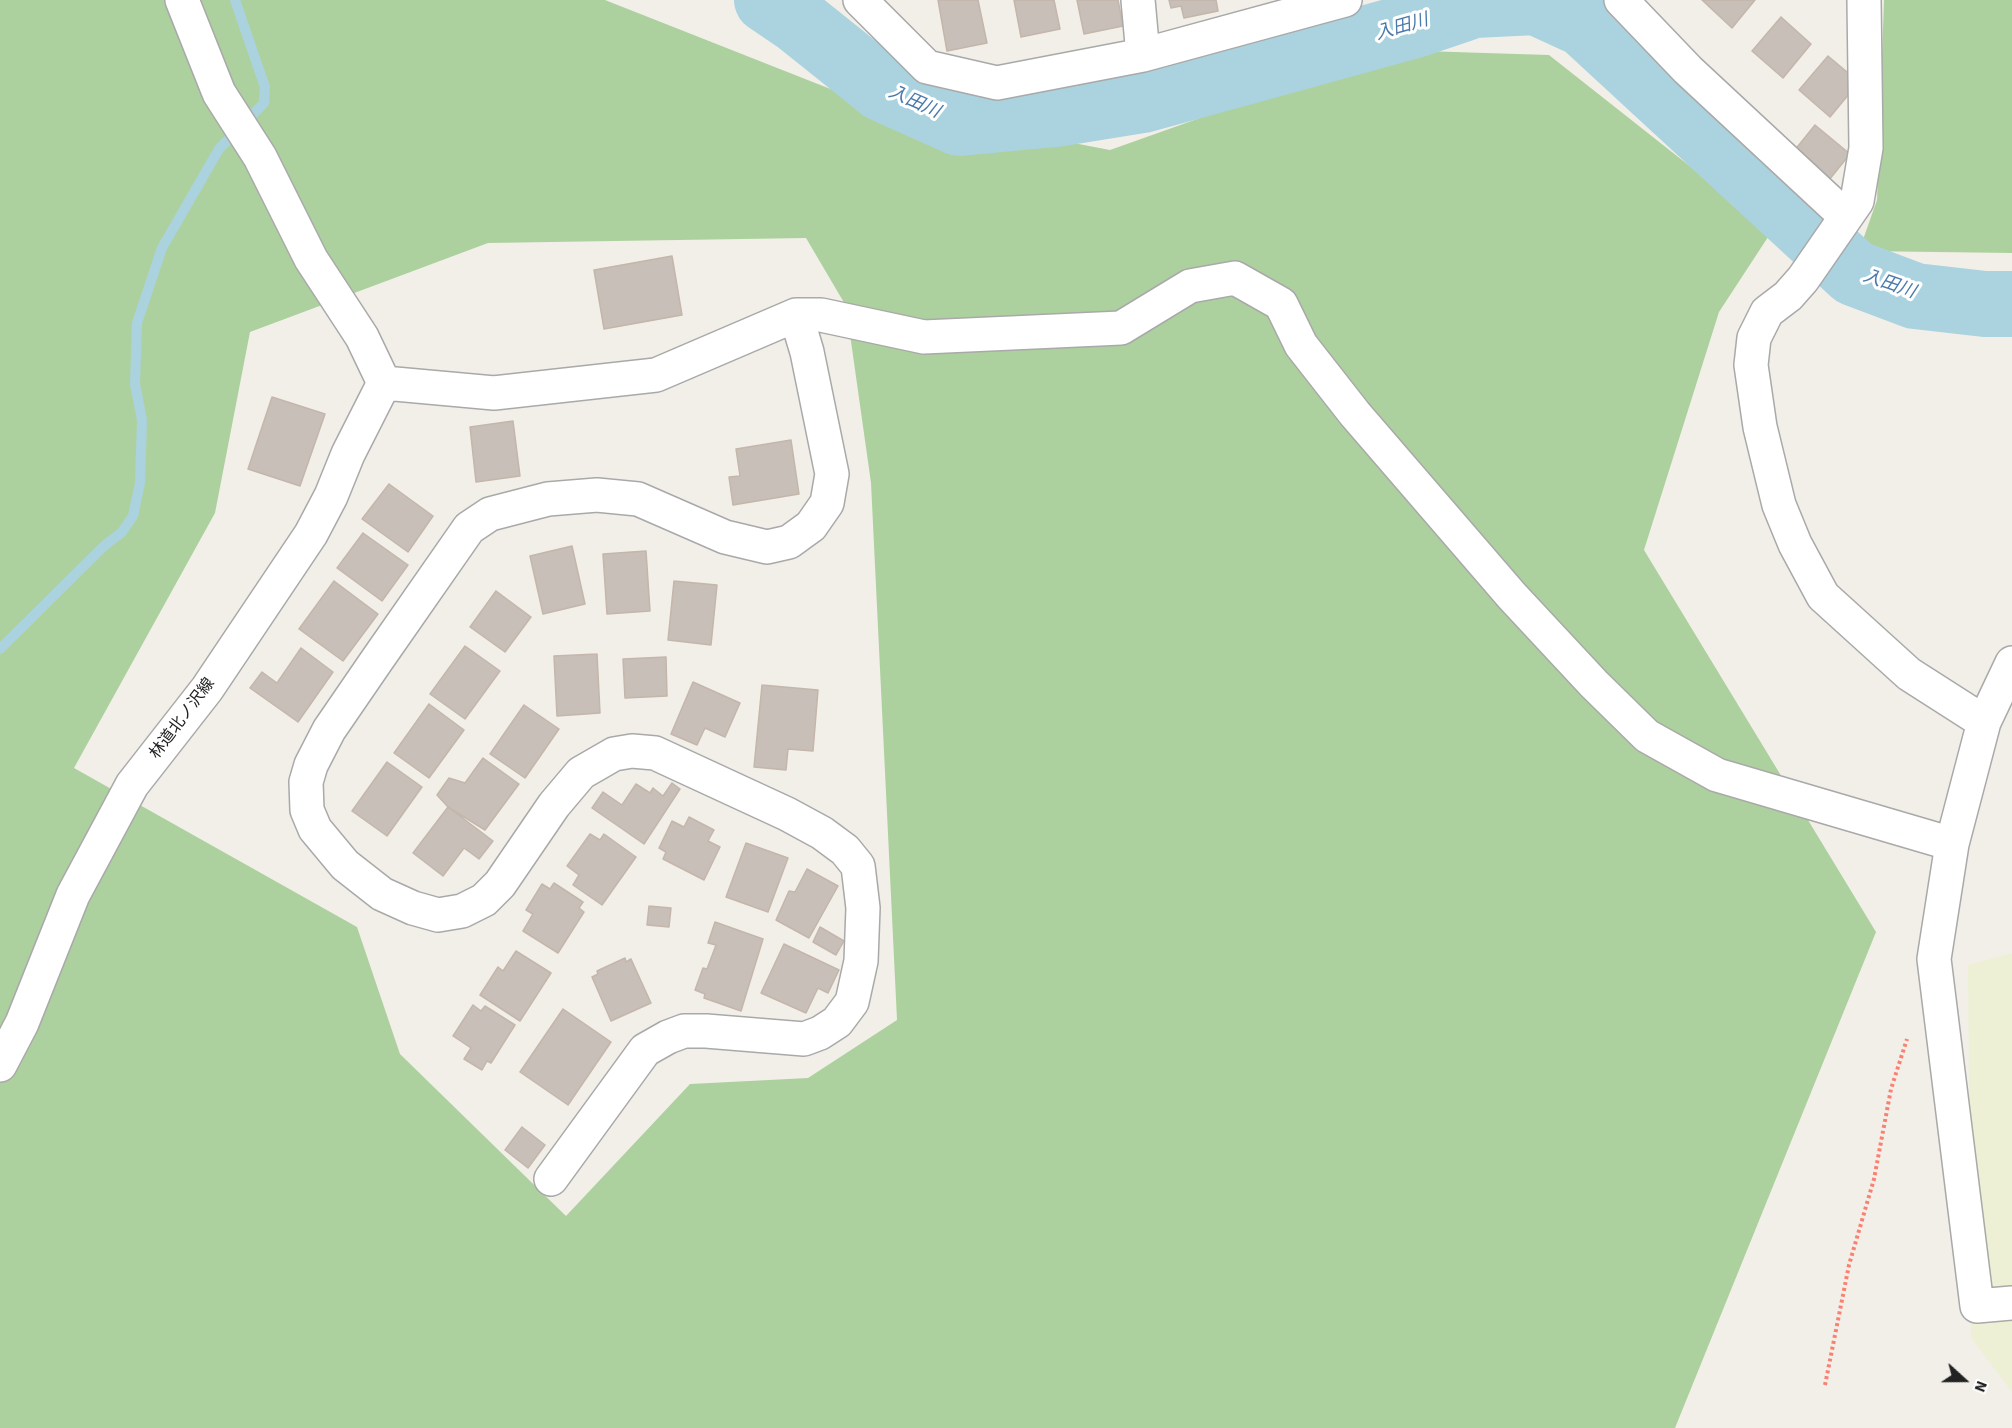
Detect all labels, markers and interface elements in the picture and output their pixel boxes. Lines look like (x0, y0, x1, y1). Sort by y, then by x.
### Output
water label: 入田川 (1373, 10, 1431, 46)
water label: 入田川 (885, 82, 943, 124)
water label: 入田川 (1860, 266, 1918, 304)
street label: 林道北ノ沢線 (146, 675, 220, 763)
north arrow (1934, 1350, 1994, 1410)
text: N (1969, 1378, 1993, 1395)

